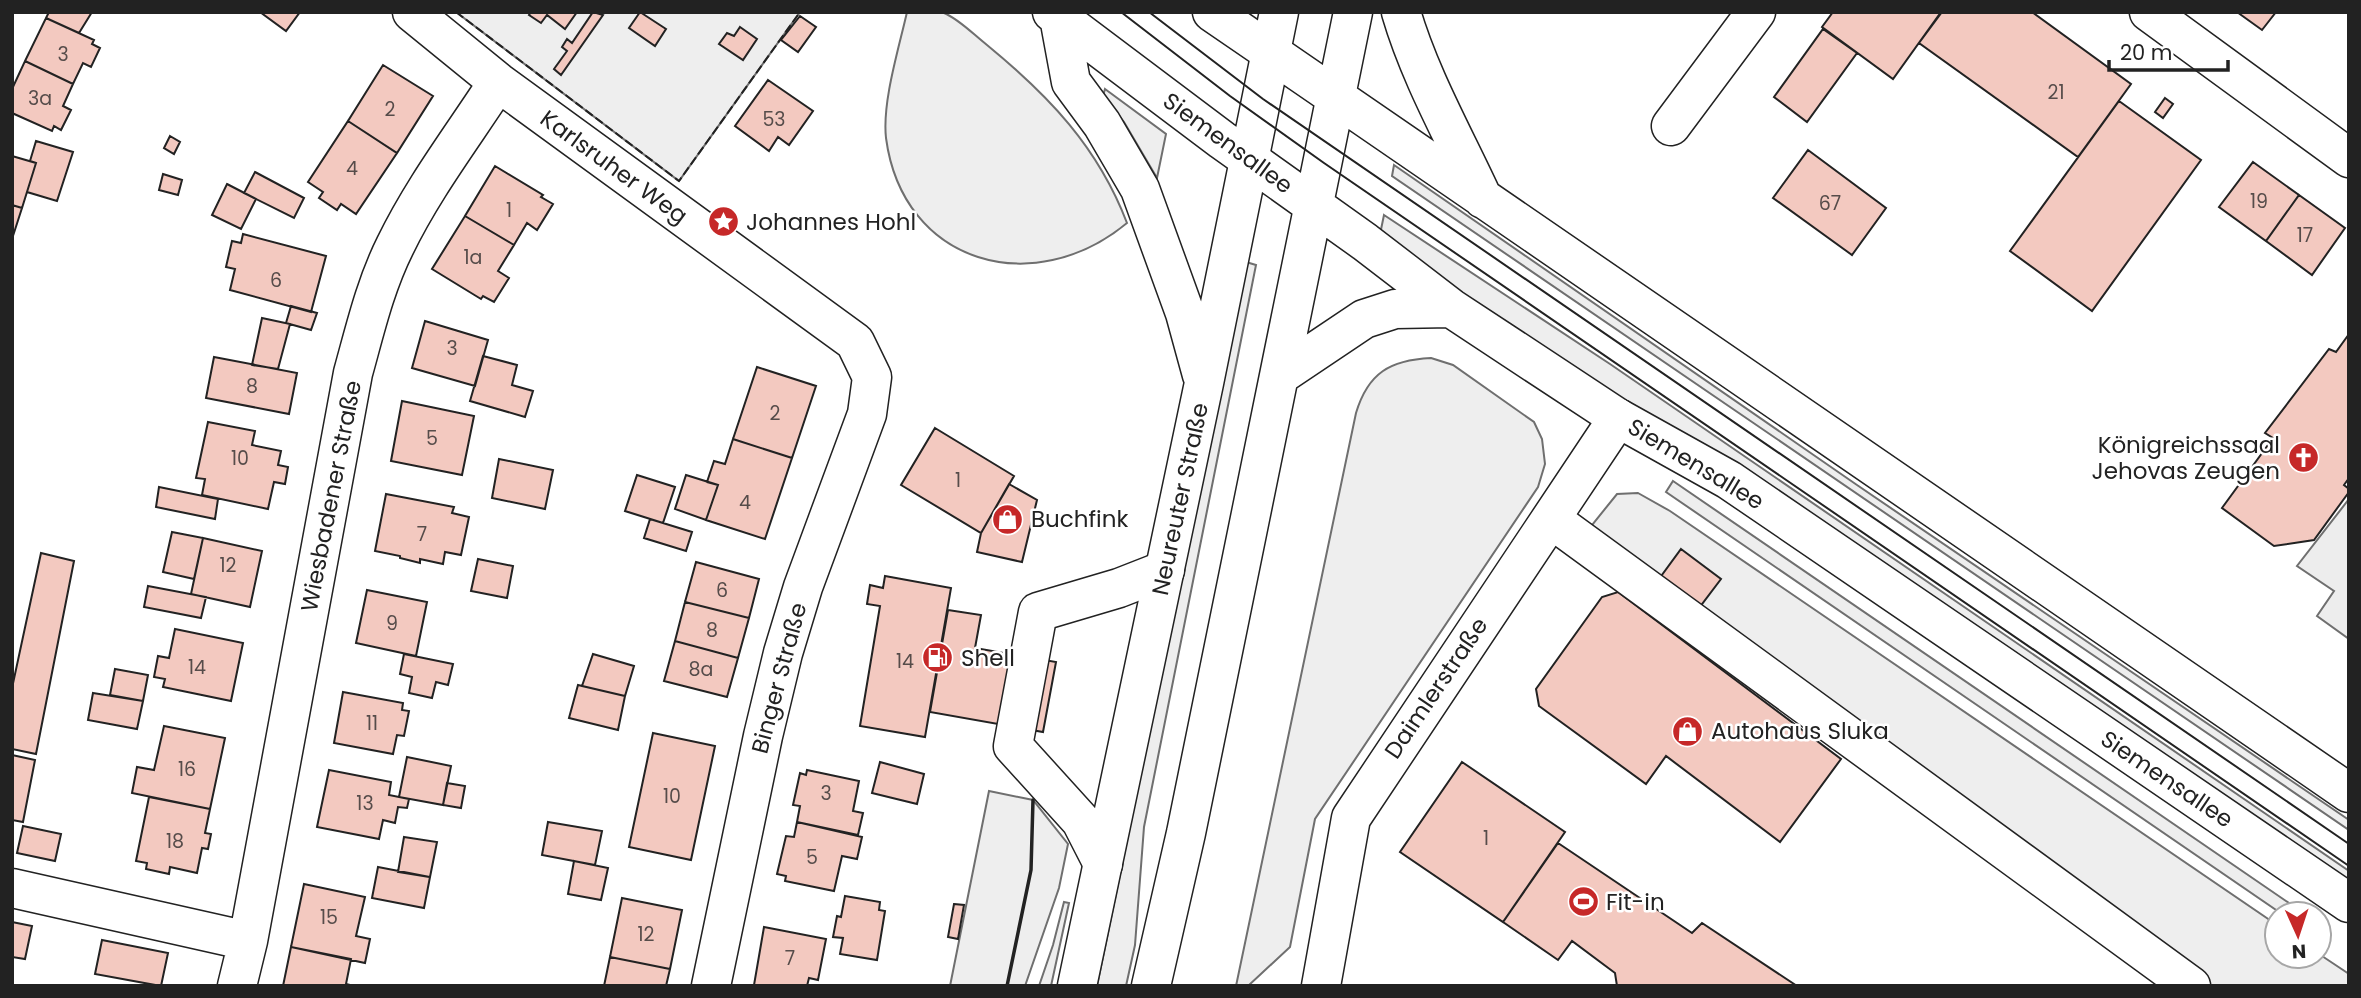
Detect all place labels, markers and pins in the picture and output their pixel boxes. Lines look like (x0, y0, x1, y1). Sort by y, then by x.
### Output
place icon: Johannes Hohl (706, 205, 740, 239)
place label: Johannes Hohl (746, 206, 916, 238)
place label: Königreichssaal Jehovas Zeugen (2092, 429, 2280, 487)
church icon: Königreichssaal Jehovas Zeugen (2286, 441, 2320, 475)
shop icon: Buchfink (991, 502, 1025, 536)
place label: Buchfink (1031, 503, 1128, 535)
fuel station icon: Shell (921, 641, 955, 675)
place label: Shell (961, 642, 1015, 674)
shop icon: Autohaus Sluka (1671, 714, 1705, 748)
place label: Autohaus Sluka (1711, 715, 1889, 747)
sports icon: Fit-in (1566, 885, 1600, 919)
place label: Fit-in (1606, 886, 1665, 918)

